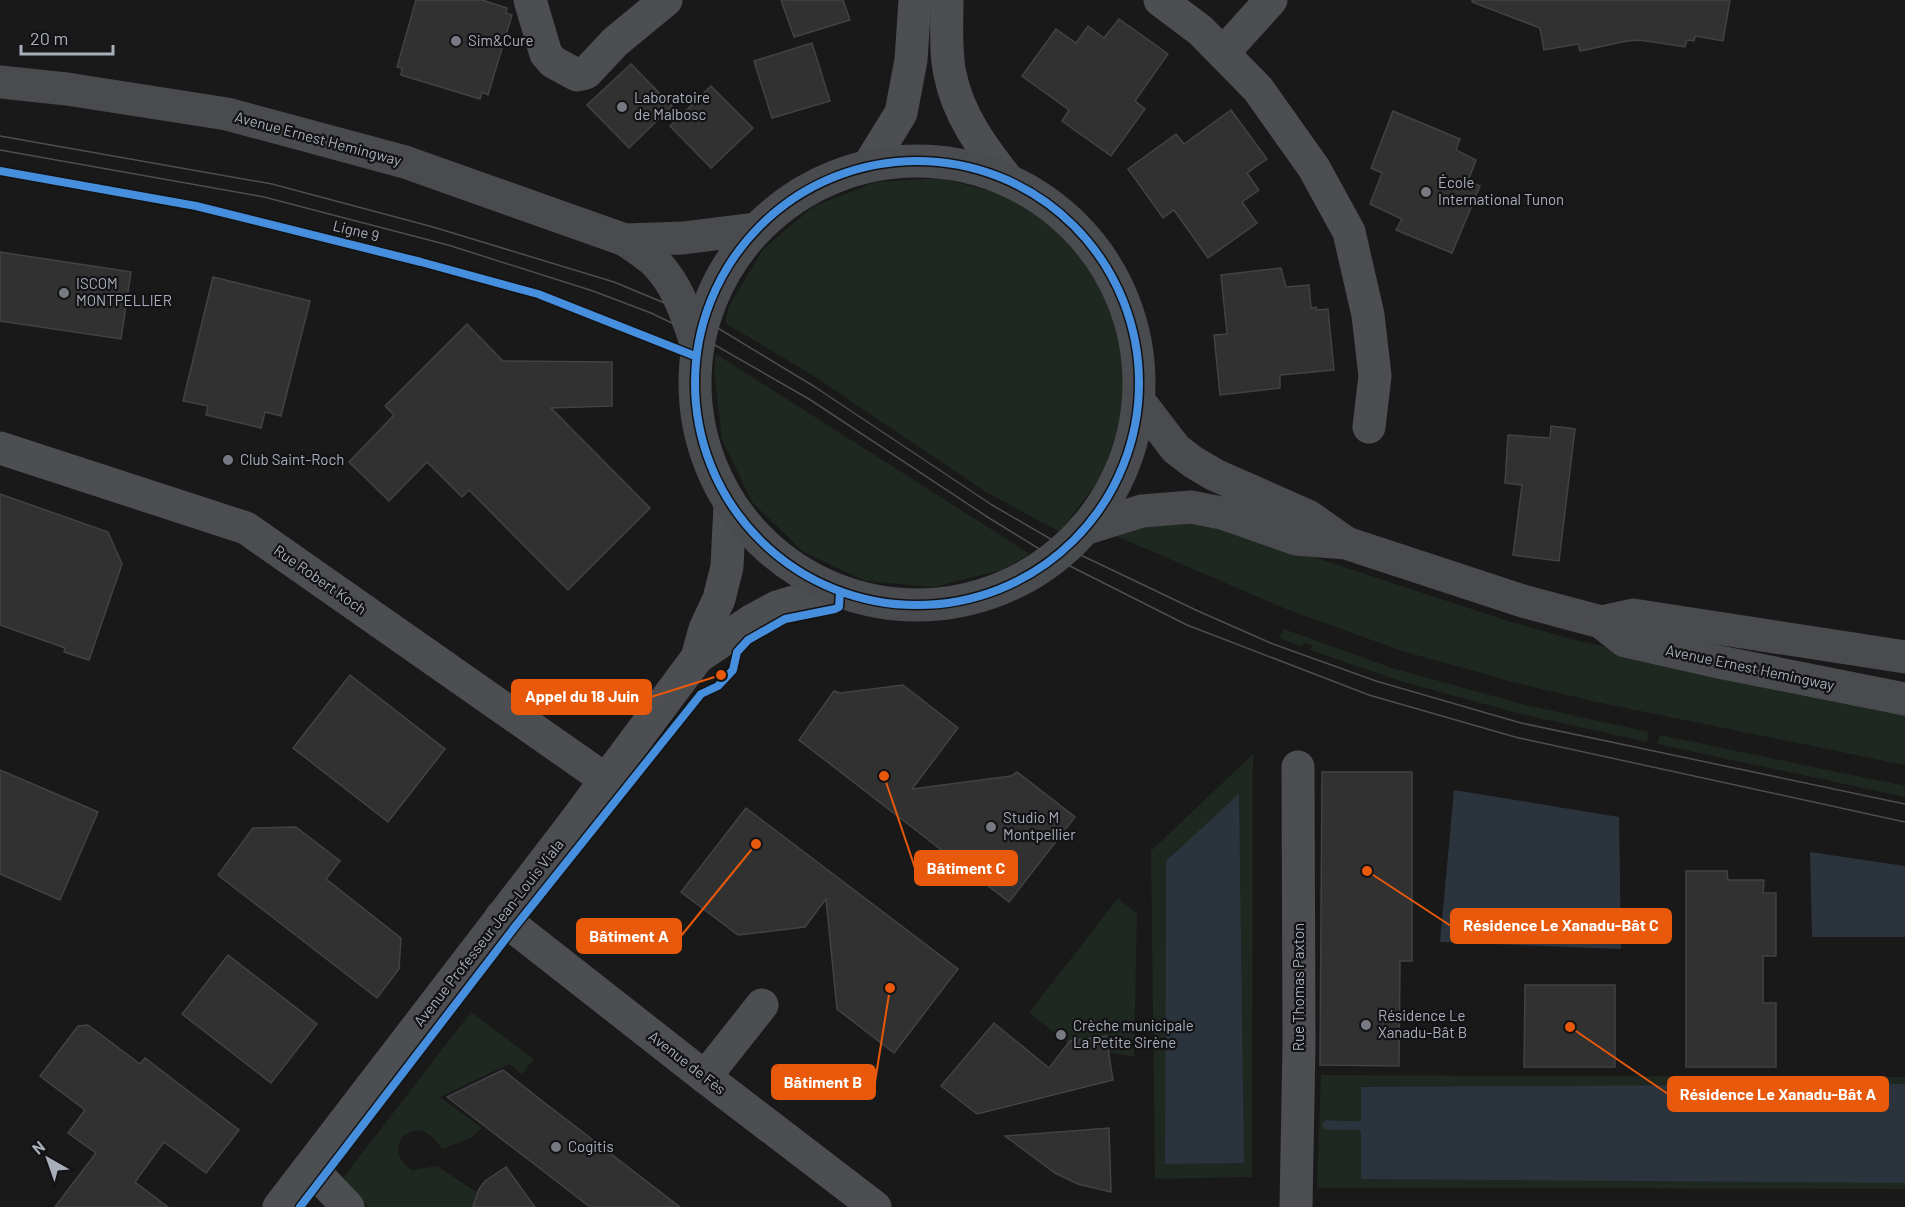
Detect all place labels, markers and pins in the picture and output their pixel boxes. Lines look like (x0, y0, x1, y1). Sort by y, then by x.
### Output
place label: Sim&Cure (468, 31, 533, 49)
marker: Sim&Cure (449, 34, 463, 48)
place label: Laboratoire de Malbosc (634, 88, 710, 123)
marker: Laboratoire de Malbosc (615, 100, 629, 114)
place label: École International Tunon (1438, 173, 1564, 208)
marker: École International Tunon (1419, 185, 1433, 199)
place label: ISCOM MONTPELLIER (76, 274, 172, 309)
marker: ISCOM MONTPELLIER (57, 286, 71, 300)
place label: Club Saint-Roch (240, 450, 344, 468)
marker: Club Saint-Roch (221, 453, 235, 467)
callout: Appel du 18 Juin (512, 680, 651, 714)
place label: Studio M Montpellier (1003, 808, 1076, 843)
marker: Studio M Montpellier (984, 820, 998, 834)
callout: Bâtiment C (915, 851, 1017, 885)
callout: Résidence Le Xanadu-Bât C (1451, 909, 1671, 943)
callout: Bâtiment A (577, 919, 681, 953)
place label: Résidence Le Xanadu-Bât B (1378, 1006, 1467, 1041)
place label: Crèche municipale La Petite Sirène (1073, 1016, 1194, 1051)
marker: Résidence Le Xanadu-Bât B (1359, 1018, 1373, 1032)
marker: Crèche municipale La Petite Sirène (1054, 1028, 1068, 1042)
callout: Bâtiment B (772, 1065, 875, 1099)
callout: Résidence Le Xanadu-Bât A (1668, 1077, 1888, 1111)
place label: Cogitis (568, 1137, 614, 1155)
marker: Cogitis (549, 1140, 563, 1154)

